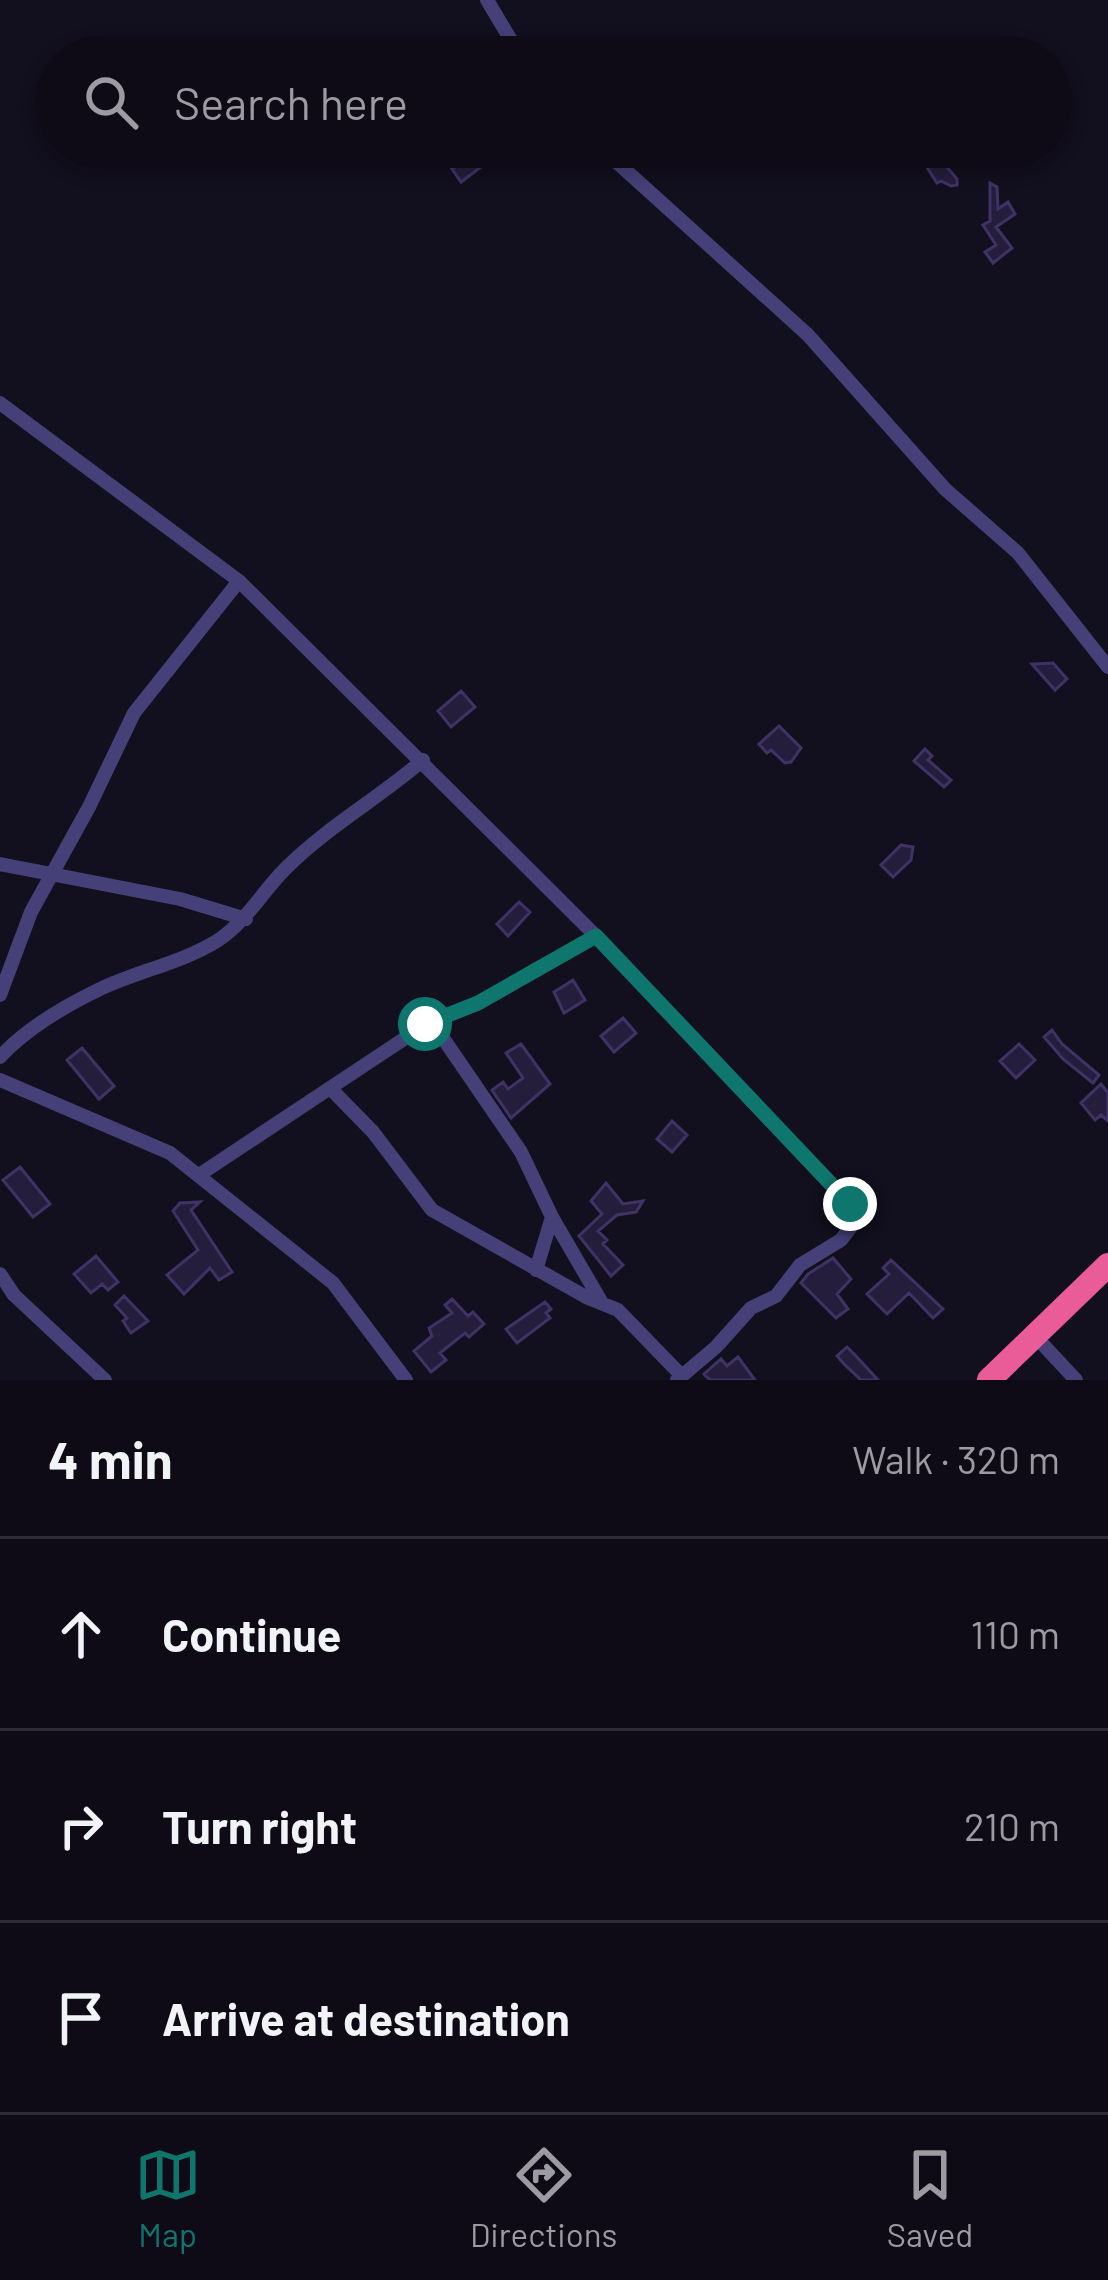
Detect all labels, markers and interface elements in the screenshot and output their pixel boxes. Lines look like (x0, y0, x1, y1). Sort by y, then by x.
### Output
search box (36, 36, 1072, 168)
icon: search (78, 69, 144, 135)
text: Search here (174, 75, 408, 129)
route start (398, 997, 452, 1051)
route end (823, 1177, 877, 1231)
text: 4 min (48, 1428, 173, 1489)
text: Walk · 320 m (852, 1435, 1060, 1482)
icon: ahead (48, 1601, 114, 1667)
text: Continue (162, 1607, 341, 1661)
text: 110 m (970, 1610, 1060, 1657)
icon: right (48, 1793, 114, 1859)
text: Turn right (162, 1799, 357, 1853)
text: 210 m (964, 1802, 1060, 1849)
icon: arrive (48, 1985, 114, 2051)
text: Arrive at destination (162, 1991, 570, 2045)
tab: Map (135, 2142, 201, 2254)
tab: Directions (470, 2142, 617, 2254)
tab: Saved (887, 2142, 973, 2254)

